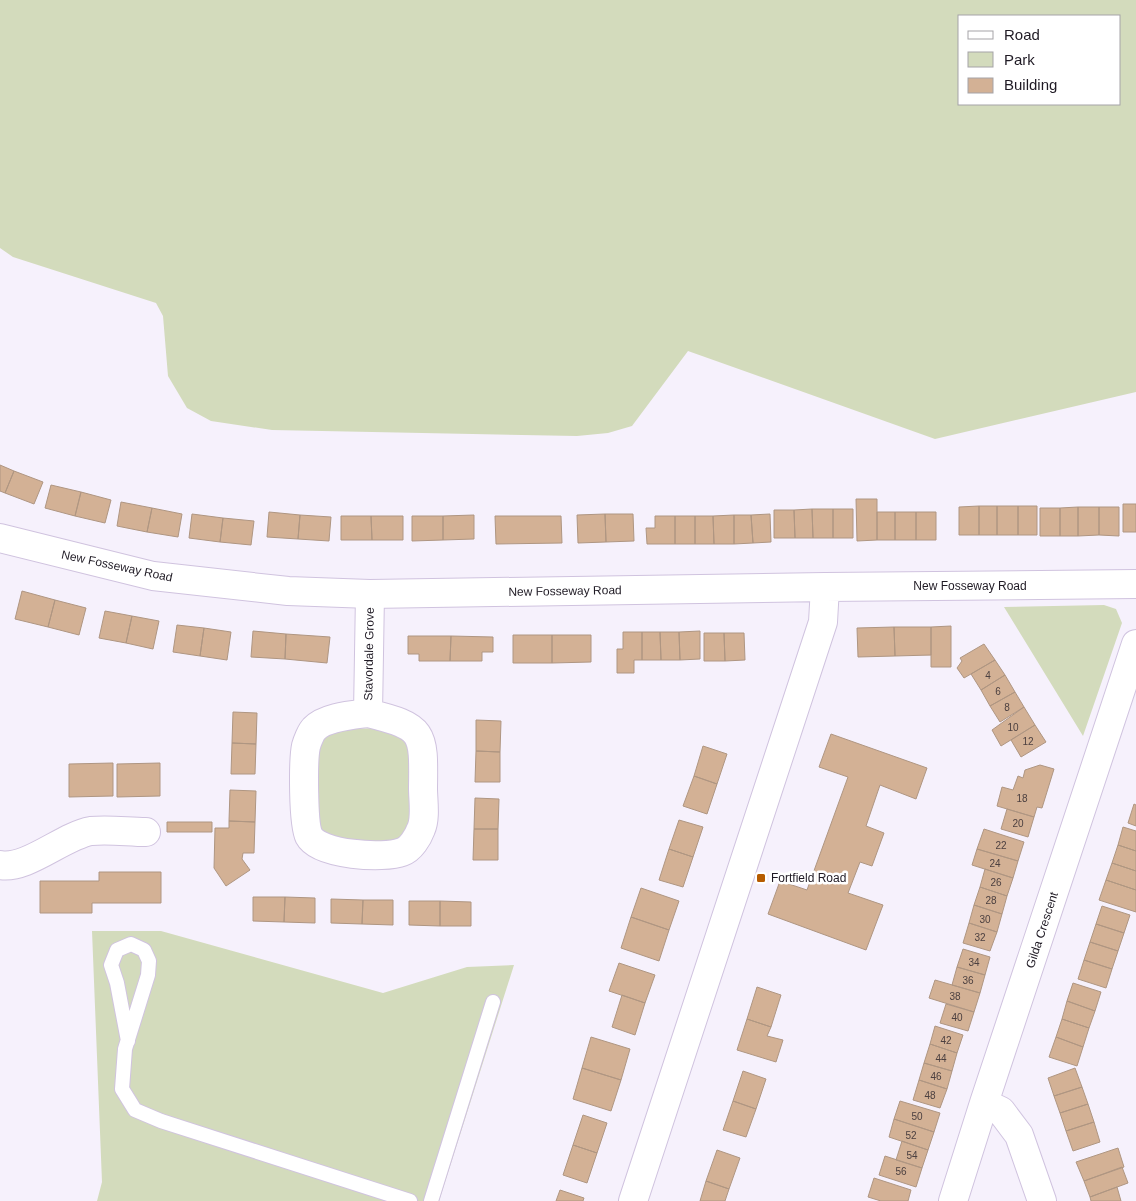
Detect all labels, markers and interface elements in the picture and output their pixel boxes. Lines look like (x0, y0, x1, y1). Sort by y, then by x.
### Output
legend (958, 15, 1121, 105)
text: Road (1004, 26, 1040, 43)
text: Park (1004, 51, 1035, 68)
text: Building (1004, 76, 1057, 93)
street label: New Fosseway Road (60, 547, 174, 585)
street label: New Fosseway Road (913, 579, 1027, 593)
street label: New Fosseway Road (508, 583, 622, 599)
street label: Stavordale Grove (361, 607, 377, 701)
house number: 4 (985, 670, 991, 681)
house number: 6 (995, 686, 1001, 697)
house number: 8 (1004, 702, 1010, 713)
house number: 10 (1007, 722, 1019, 733)
house number: 12 (1022, 736, 1034, 747)
house number: 18 (1016, 793, 1028, 804)
house number: 20 (1012, 818, 1024, 829)
house number: 22 (995, 840, 1007, 851)
house number: 24 (989, 858, 1001, 869)
place label: Fortfield Road (771, 871, 846, 885)
marker: Fortfield Road (755, 872, 767, 884)
house number: 26 (990, 877, 1002, 888)
street label: Gilda Crescent (1023, 889, 1061, 970)
house number: 28 (985, 895, 997, 906)
house number: 30 (979, 914, 991, 925)
house number: 32 (974, 932, 986, 943)
house number: 34 (968, 957, 980, 968)
house number: 36 (962, 975, 974, 986)
house number: 38 (949, 991, 961, 1002)
house number: 40 (951, 1012, 963, 1023)
house number: 42 (940, 1035, 952, 1046)
house number: 44 (935, 1053, 947, 1064)
house number: 46 (930, 1071, 942, 1082)
house number: 48 (924, 1090, 936, 1101)
house number: 50 (911, 1111, 923, 1122)
house number: 52 (905, 1130, 917, 1141)
house number: 54 (906, 1150, 918, 1161)
house number: 56 (895, 1166, 907, 1177)

